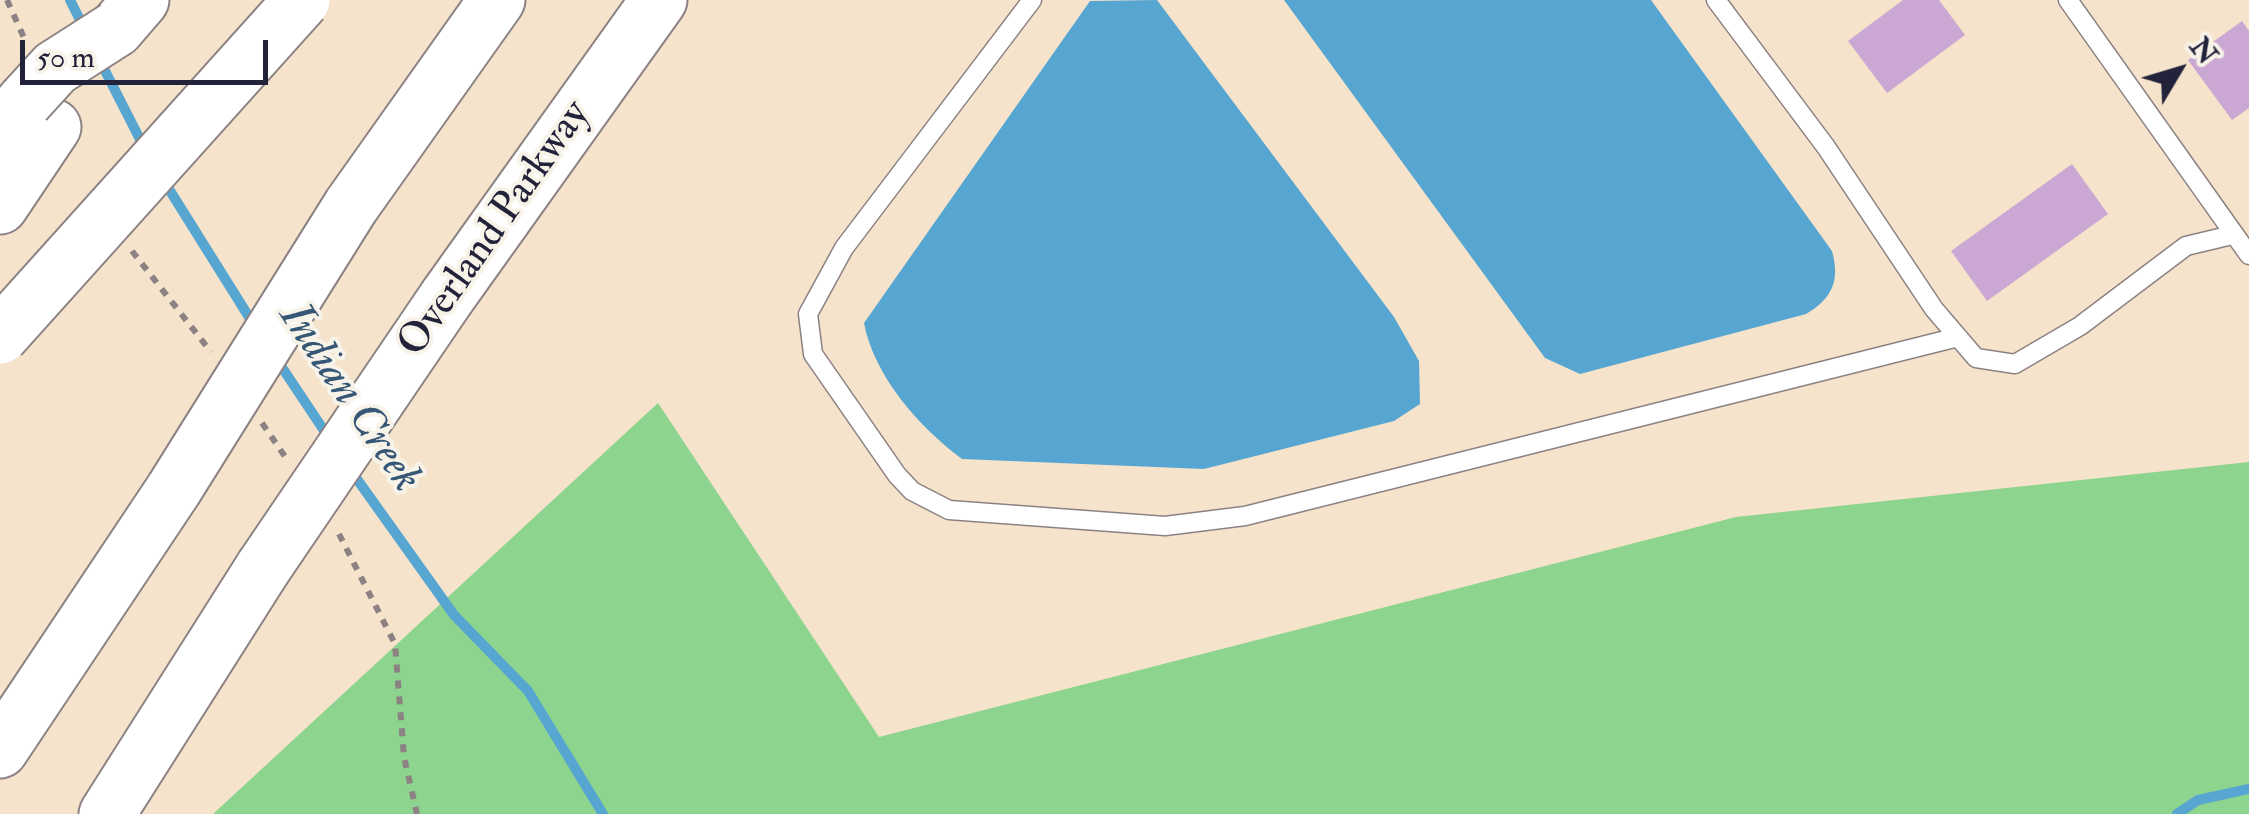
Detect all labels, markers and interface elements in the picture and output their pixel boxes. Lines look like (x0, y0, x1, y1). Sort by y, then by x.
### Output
scale bar (25, 20, 272, 82)
north arrow (2129, 20, 2229, 120)
text: N (2182, 31, 2225, 72)
text: 50 m (37, 39, 95, 76)
street label: Overland Parkway (389, 92, 603, 368)
water label: Indian Creek (265, 294, 431, 504)

